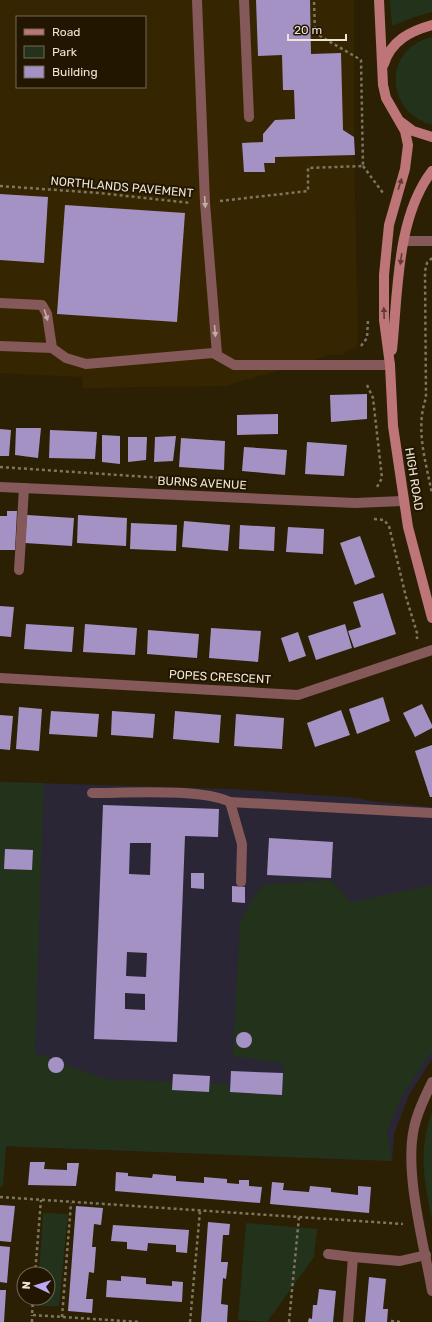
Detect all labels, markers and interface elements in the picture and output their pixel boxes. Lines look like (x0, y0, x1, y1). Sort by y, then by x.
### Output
legend (16, 16, 146, 88)
scale bar (288, 16, 346, 42)
text: 20 m (294, 23, 322, 37)
text: Road (52, 25, 80, 39)
text: Park (52, 45, 78, 59)
text: Building (52, 65, 98, 79)
street label: NORTHLANDS PAVEMENT (50, 174, 194, 200)
one-way arrow (397, 178, 403, 190)
one-way arrow (202, 196, 209, 208)
one-way arrow (398, 253, 404, 265)
one-way arrow (380, 307, 387, 319)
one-way arrow (43, 309, 49, 321)
one-way arrow (212, 325, 219, 337)
street label: HIGH ROAD (402, 446, 426, 512)
street label: BURNS AVENUE (157, 474, 247, 492)
street label: POPES CRESCENT (169, 667, 272, 687)
north arrow (16, 1266, 56, 1306)
text: N (20, 1281, 33, 1290)

